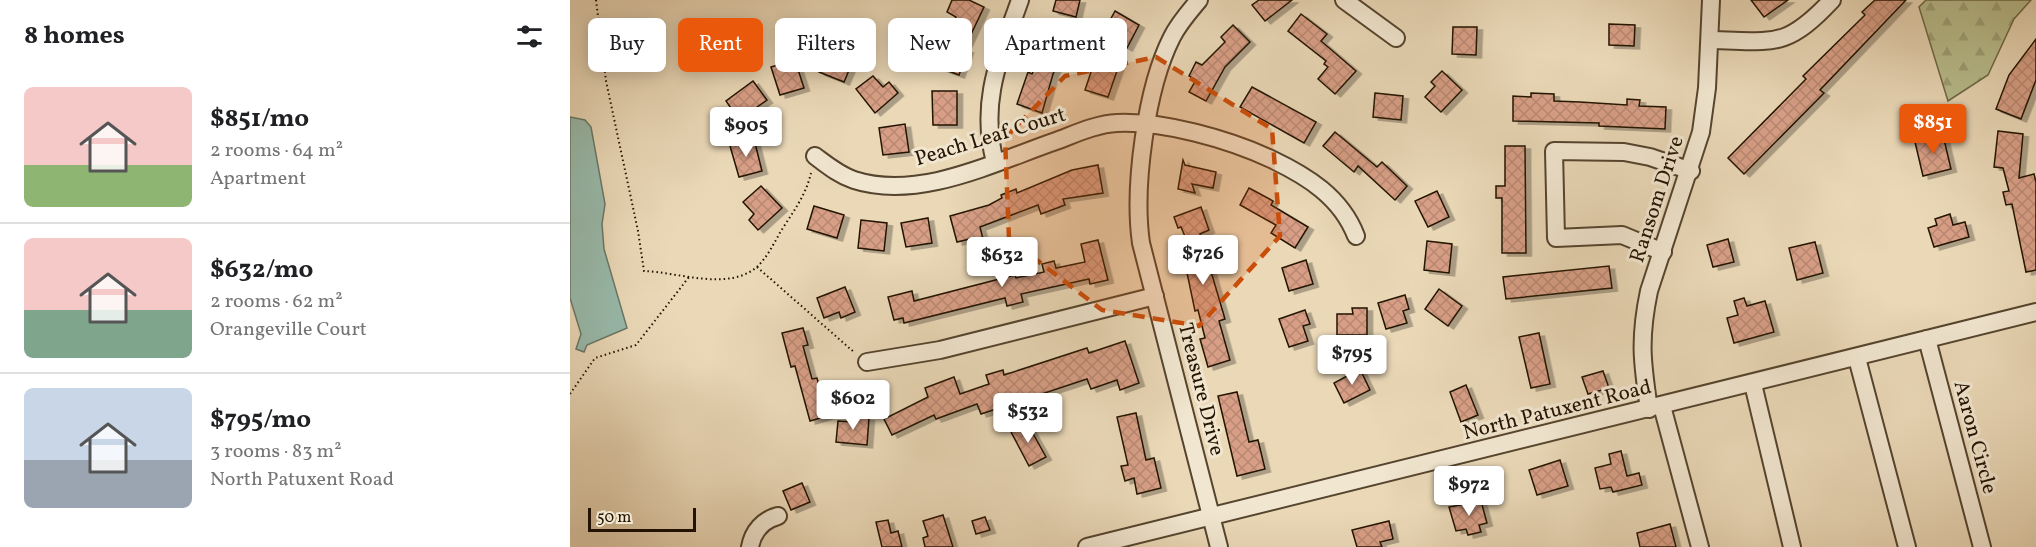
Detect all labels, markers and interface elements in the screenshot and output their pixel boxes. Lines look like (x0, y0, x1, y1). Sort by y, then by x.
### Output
text: 8 homes (24, 18, 125, 54)
chip: Buy (588, 18, 666, 72)
chip: Rent (678, 18, 763, 72)
chip: Filters (775, 18, 876, 72)
chip: New (888, 18, 972, 72)
chip: Apartment (984, 18, 1127, 72)
icon: filters (513, 20, 546, 53)
text: $851/mo (210, 101, 309, 137)
street label: Peach Leaf Court (911, 101, 1069, 174)
pin: $851 (1897, 104, 1969, 155)
pin: $905 (710, 107, 782, 158)
text: $851 (1913, 109, 1953, 137)
icon: home (72, 111, 144, 183)
text: $905 (724, 112, 768, 140)
street label: Ransom Drive (1623, 132, 1692, 267)
text: 2 rooms · 64 m² (210, 137, 343, 165)
text: Apartment (210, 165, 306, 193)
pin: $726 (1167, 235, 1239, 286)
pin: $632 (966, 237, 1038, 288)
text: $726 (1182, 240, 1224, 268)
text: $632 (981, 242, 1023, 270)
text: $632/mo (210, 252, 313, 288)
icon: home (72, 262, 144, 334)
text: 2 rooms · 62 m² (210, 288, 343, 316)
text: Orangeville Court (210, 316, 367, 344)
street label: Treasure Drive (1170, 320, 1231, 459)
pin: $795 (1316, 335, 1388, 386)
text: $795 (1332, 340, 1372, 368)
street label: North Patuxent Road (1460, 373, 1655, 448)
street label: Aaron Circle (1946, 378, 2004, 497)
pin: $602 (817, 380, 889, 431)
text: $602 (831, 385, 875, 413)
pin: $532 (992, 393, 1064, 444)
text: $532 (1007, 398, 1049, 426)
text: $795/mo (210, 402, 311, 438)
icon: home (72, 412, 144, 484)
text: 3 rooms · 83 m² (210, 438, 342, 466)
text: North Patuxent Road (210, 466, 394, 494)
pin: $972 (1433, 466, 1505, 517)
text: $972 (1448, 471, 1490, 499)
scale bar (588, 505, 696, 532)
text: 50 m (597, 507, 631, 529)

